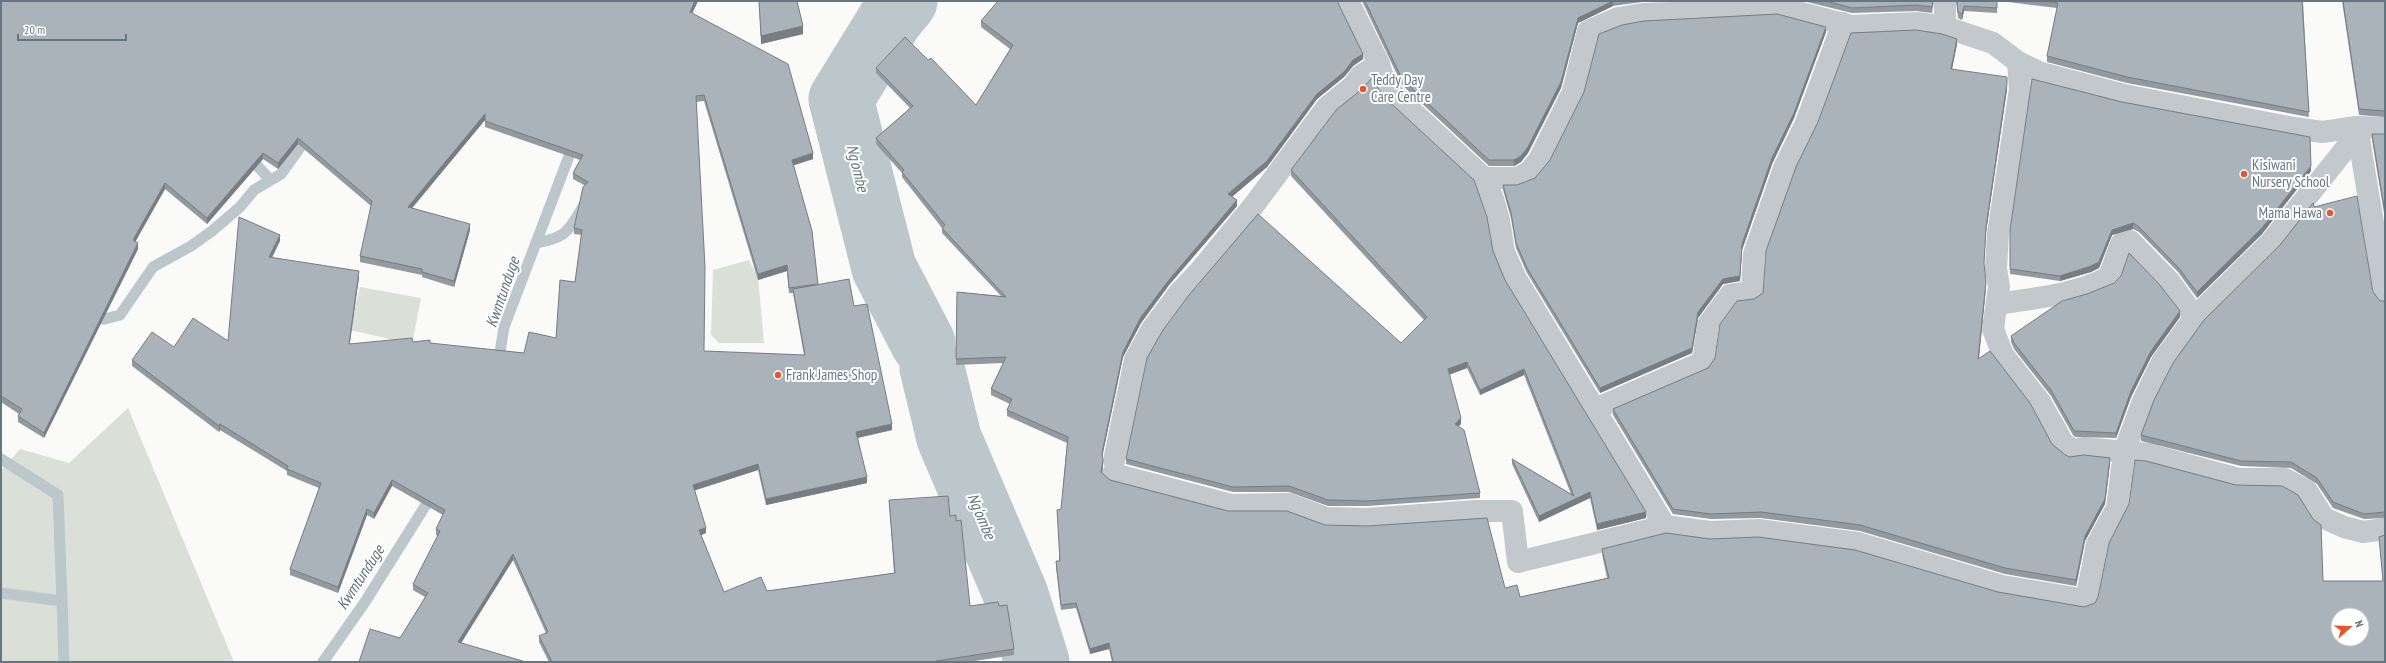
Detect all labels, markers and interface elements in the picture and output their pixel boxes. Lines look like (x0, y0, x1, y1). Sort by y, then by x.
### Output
scale bar (18, 16, 126, 42)
text: 20 m (24, 22, 45, 37)
place label: Teddy Day Care Centre (1371, 70, 1431, 106)
marker: Teddy Day Care Centre (1358, 84, 1368, 94)
water label: Ng'ombe (842, 142, 874, 195)
place label: Kisiwani Nursery School (2252, 155, 2330, 191)
marker: Kisiwani Nursery School (2239, 169, 2249, 179)
place label: Mama Hawa (2259, 203, 2322, 222)
marker: Mama Hawa (2325, 208, 2335, 218)
water label: Kwmtunduge (481, 253, 524, 330)
place label: Frank James Shop (786, 365, 877, 384)
marker: Frank James Shop (773, 370, 783, 380)
water label: Ng'ombe (963, 490, 1001, 543)
water label: Kwmtunduge (332, 540, 389, 613)
north arrow (2330, 607, 2370, 647)
text: N (2352, 618, 2367, 629)

